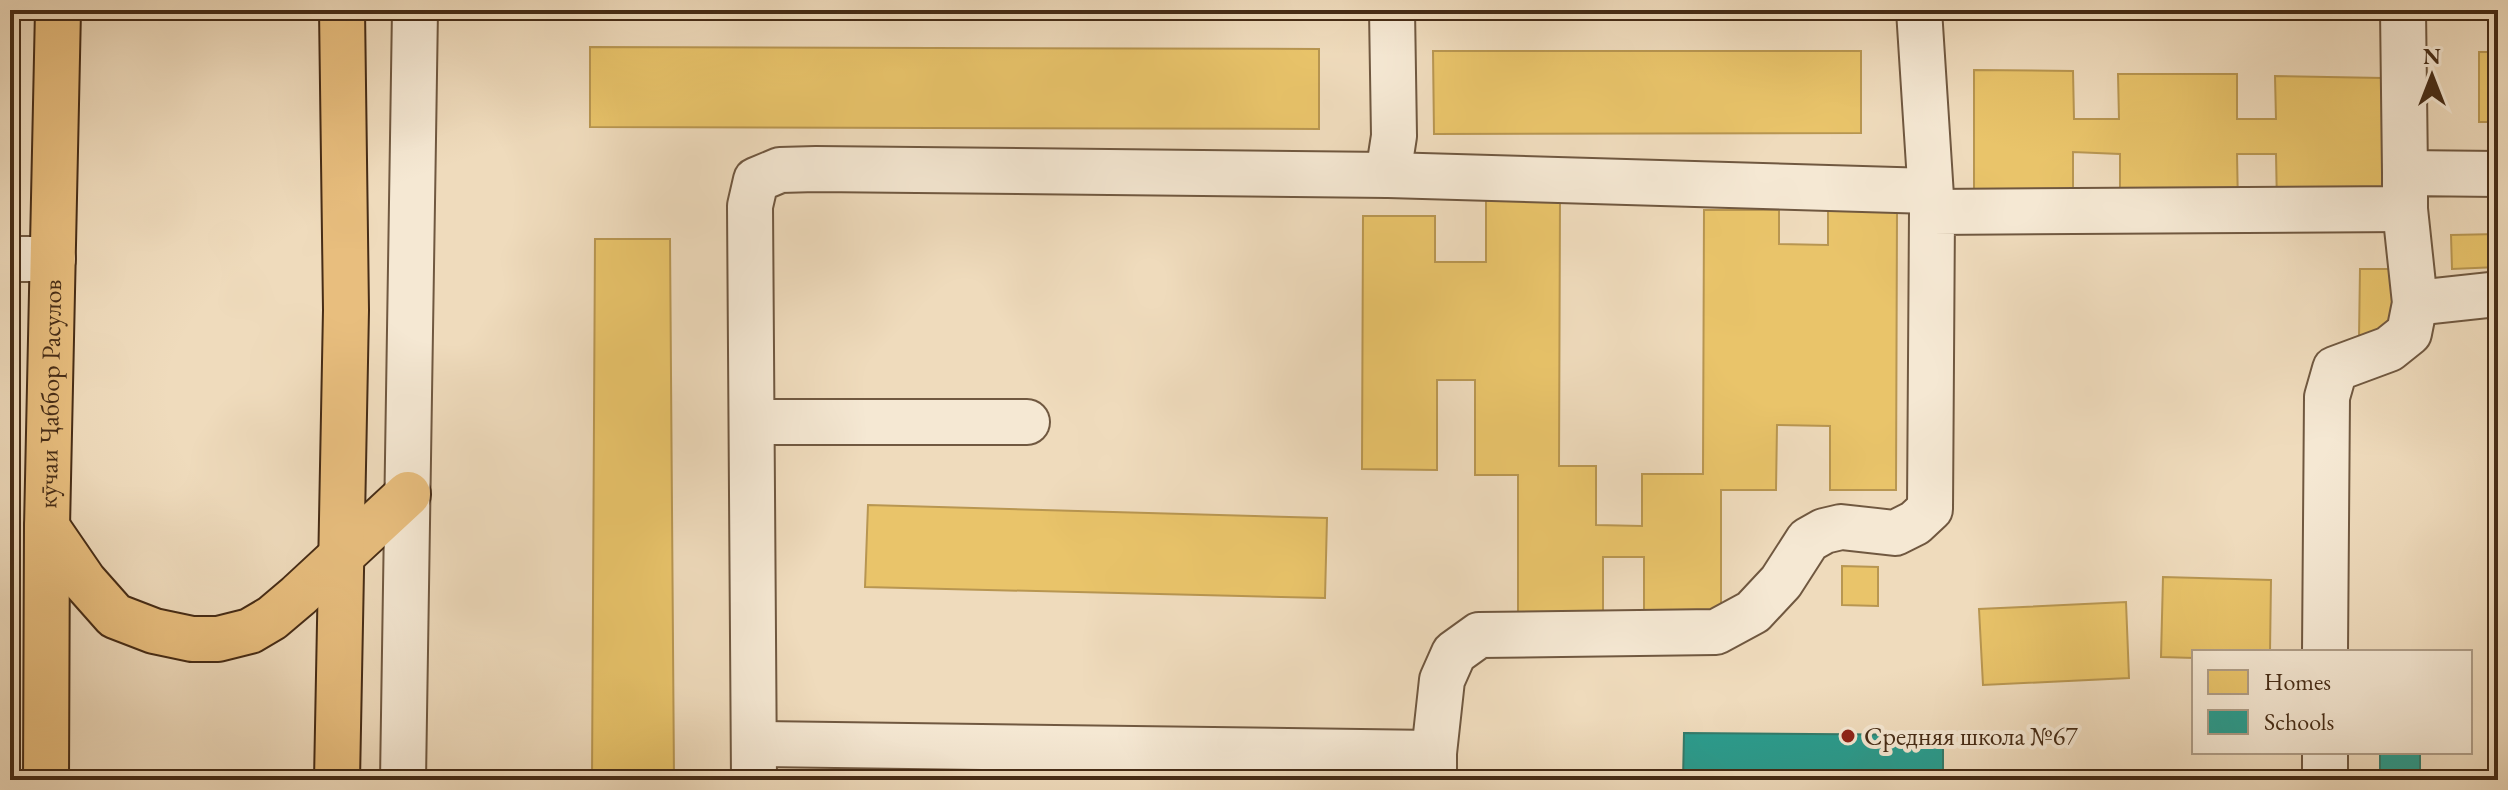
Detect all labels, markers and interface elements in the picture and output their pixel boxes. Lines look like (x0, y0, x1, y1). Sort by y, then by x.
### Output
north arrow (2392, 36, 2472, 116)
text: N (2423, 42, 2441, 71)
street label: кӯчаи Ҷаббор Расулов (30, 279, 69, 509)
legend (2192, 650, 2472, 754)
text: Homes (2264, 666, 2331, 697)
text: Schools (2264, 706, 2334, 737)
place label: Средняя школа №67 (1864, 719, 2078, 753)
marker: Средняя школа №67 (1839, 727, 1857, 745)

